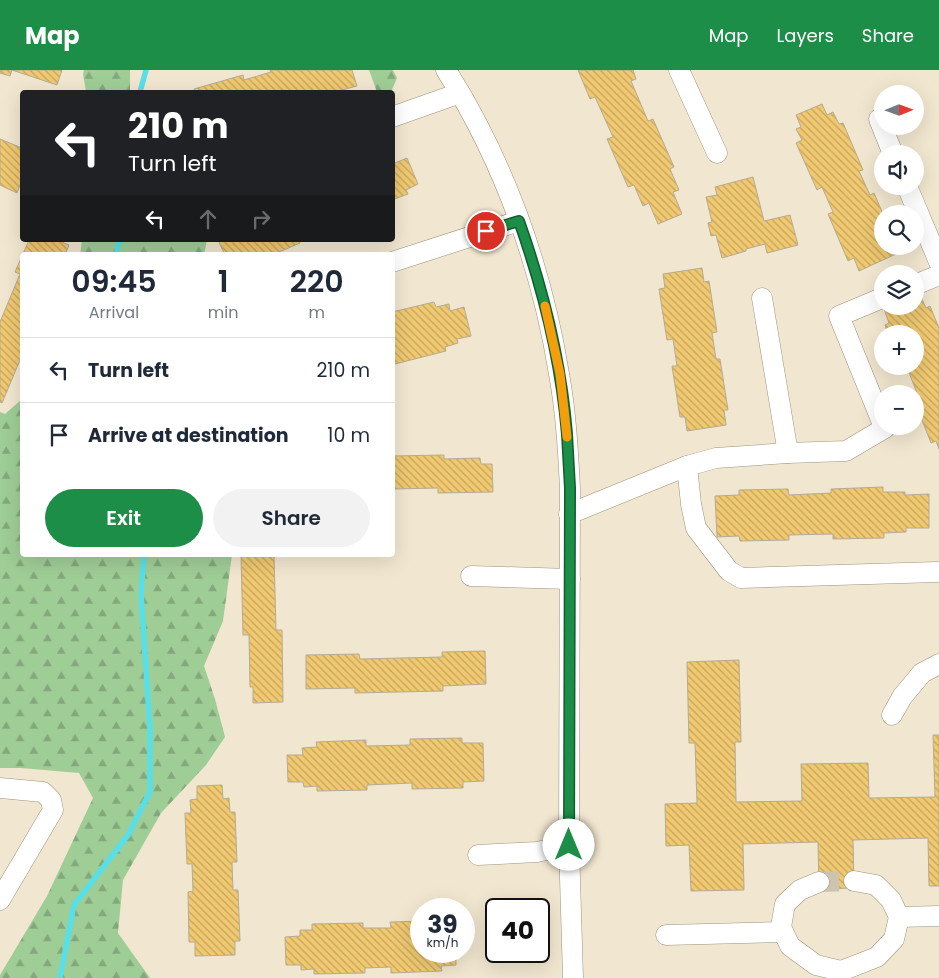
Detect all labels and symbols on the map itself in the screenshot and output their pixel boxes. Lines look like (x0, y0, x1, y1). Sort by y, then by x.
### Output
north arrow (874, 85, 924, 135)
pin (465, 210, 507, 252)
position arrow (542, 818, 594, 870)
speed limit sign: 40 (485, 898, 550, 963)

